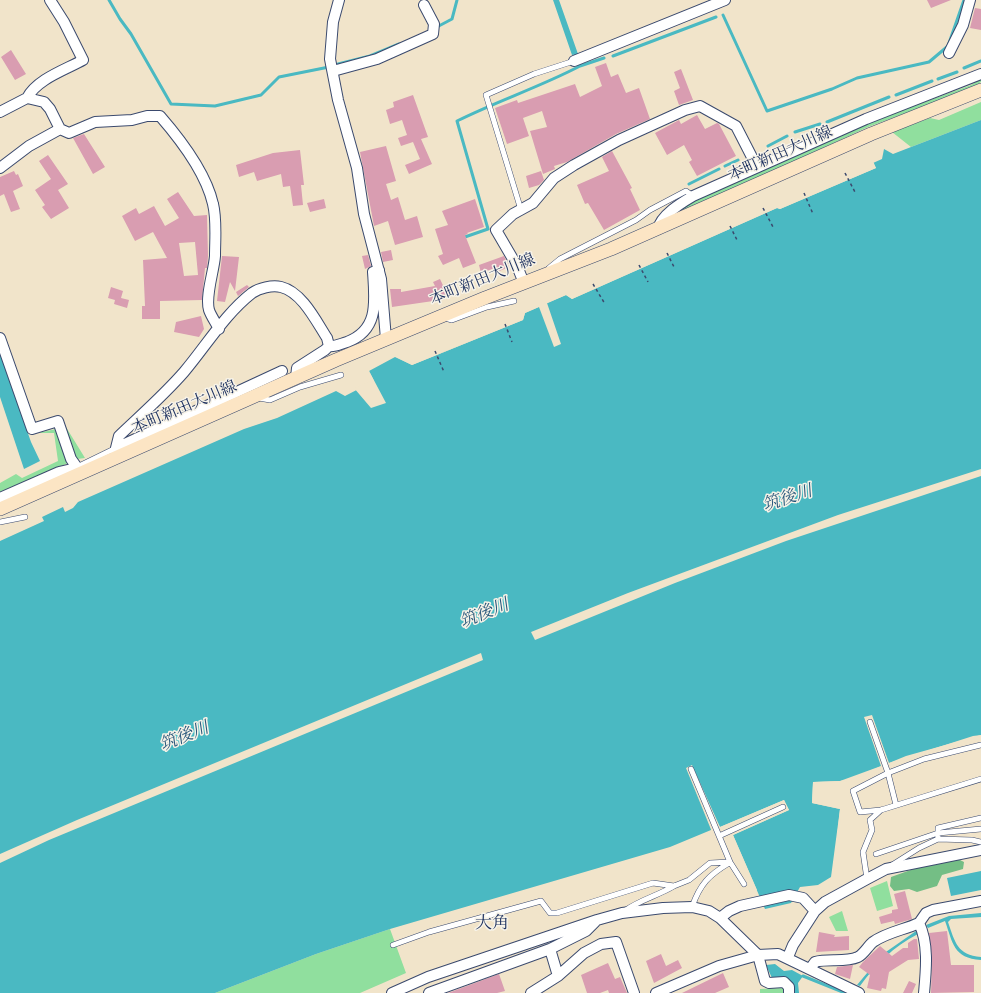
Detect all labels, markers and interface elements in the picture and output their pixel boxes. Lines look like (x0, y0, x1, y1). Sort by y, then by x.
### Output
street label: 本町新田大川線 (726, 123, 836, 187)
street label: 本町新田大川線 (427, 251, 539, 311)
street label: 本町新田大川線 (130, 378, 240, 440)
water label: 筑後川 (761, 482, 815, 518)
water label: 筑後川 (458, 596, 512, 634)
water label: 筑後川 (158, 719, 212, 757)
district label: 大角 (475, 915, 509, 935)

